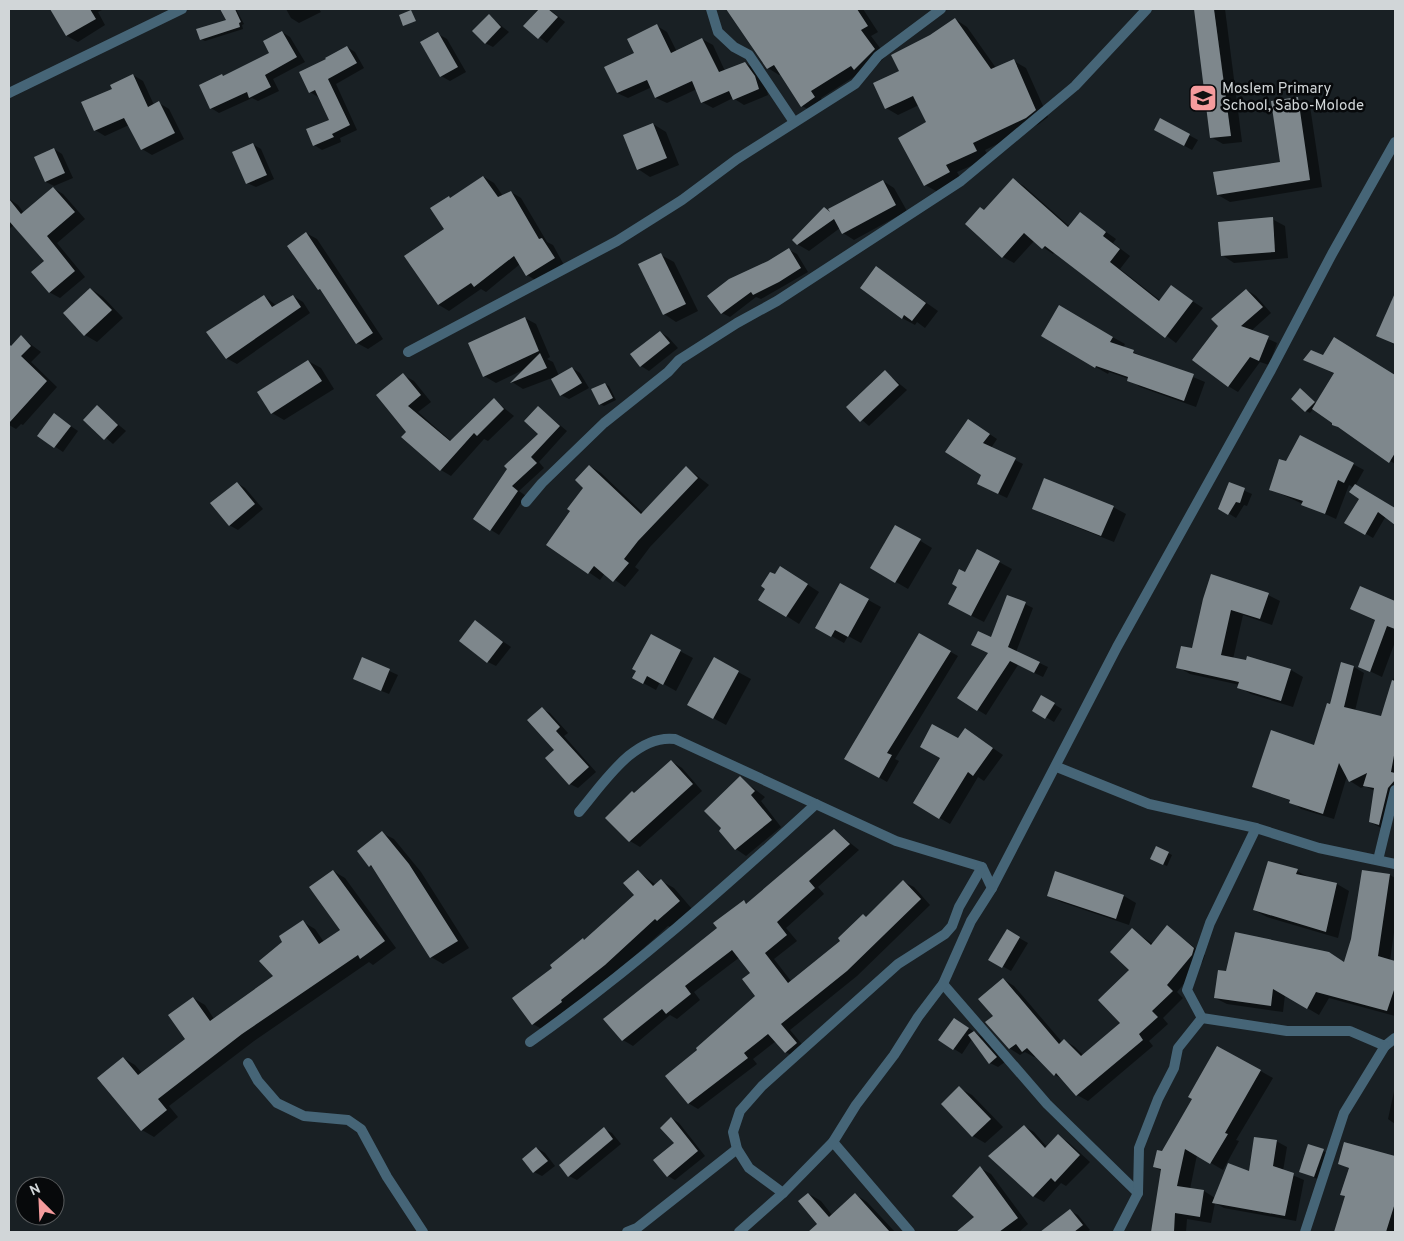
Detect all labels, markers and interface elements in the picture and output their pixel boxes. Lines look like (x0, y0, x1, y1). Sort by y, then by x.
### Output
place label: Moslem Primary School, Sabo-Molode (1222, 80, 1364, 116)
school or university icon: Moslem Primary School, Sabo-Molode (1188, 83, 1218, 113)
north arrow (15, 1176, 65, 1226)
text: N (27, 1181, 43, 1200)

